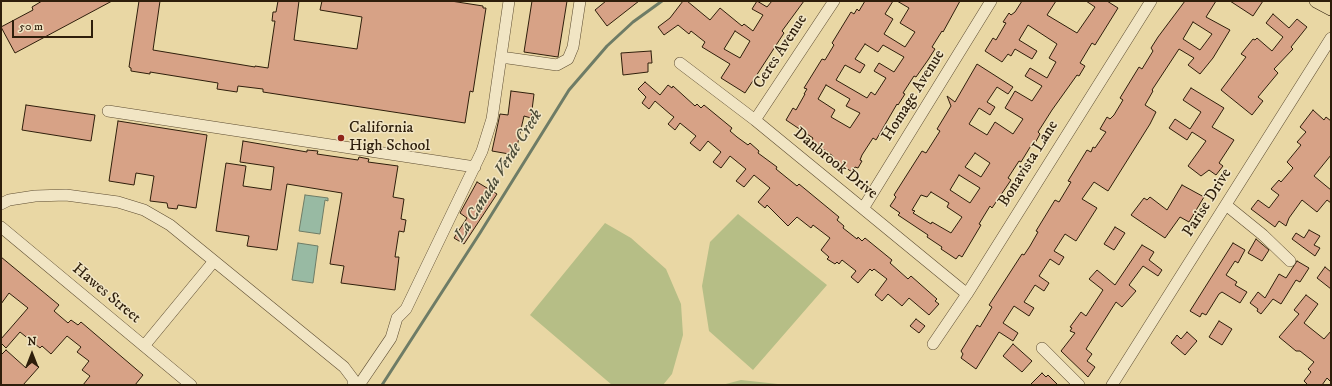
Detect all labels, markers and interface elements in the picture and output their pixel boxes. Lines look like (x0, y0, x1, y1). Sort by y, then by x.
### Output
street label: Ceres Avenue (750, 11, 812, 93)
scale bar (14, 12, 95, 38)
text: 50 m (19, 19, 43, 34)
street label: Homage Avenue (878, 47, 950, 145)
water label: La Canada Verde Creek (450, 106, 548, 246)
street label: Bonavista Lane (995, 117, 1063, 211)
place label: California High School (349, 119, 430, 157)
street label: Danbrook Drive (789, 124, 881, 204)
marker: California High School (336, 133, 346, 143)
street label: Parise Drive (1179, 165, 1237, 241)
street label: Hawes Street (68, 260, 144, 328)
north arrow (12, 334, 52, 374)
text: N (27, 335, 37, 349)

